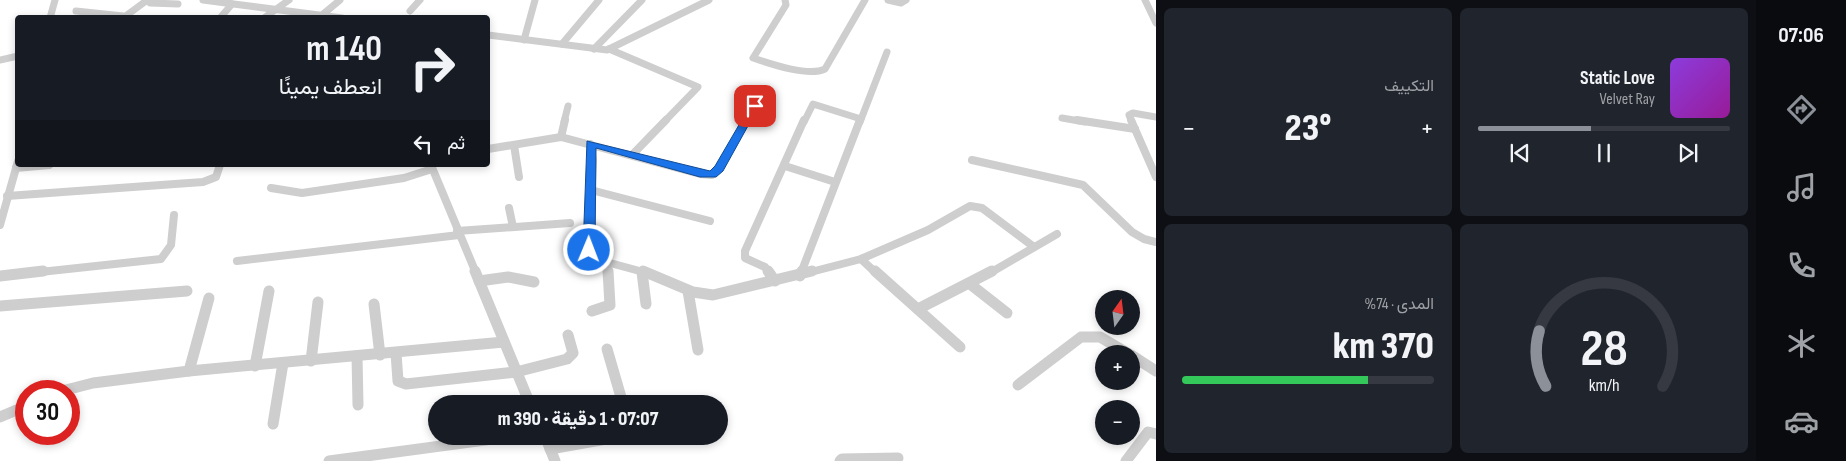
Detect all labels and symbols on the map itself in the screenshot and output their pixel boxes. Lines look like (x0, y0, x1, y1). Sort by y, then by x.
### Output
pin (734, 85, 776, 127)
position arrow (562, 223, 614, 275)
north arrow (1095, 290, 1140, 335)
speed limit sign: 30 (15, 380, 80, 445)

